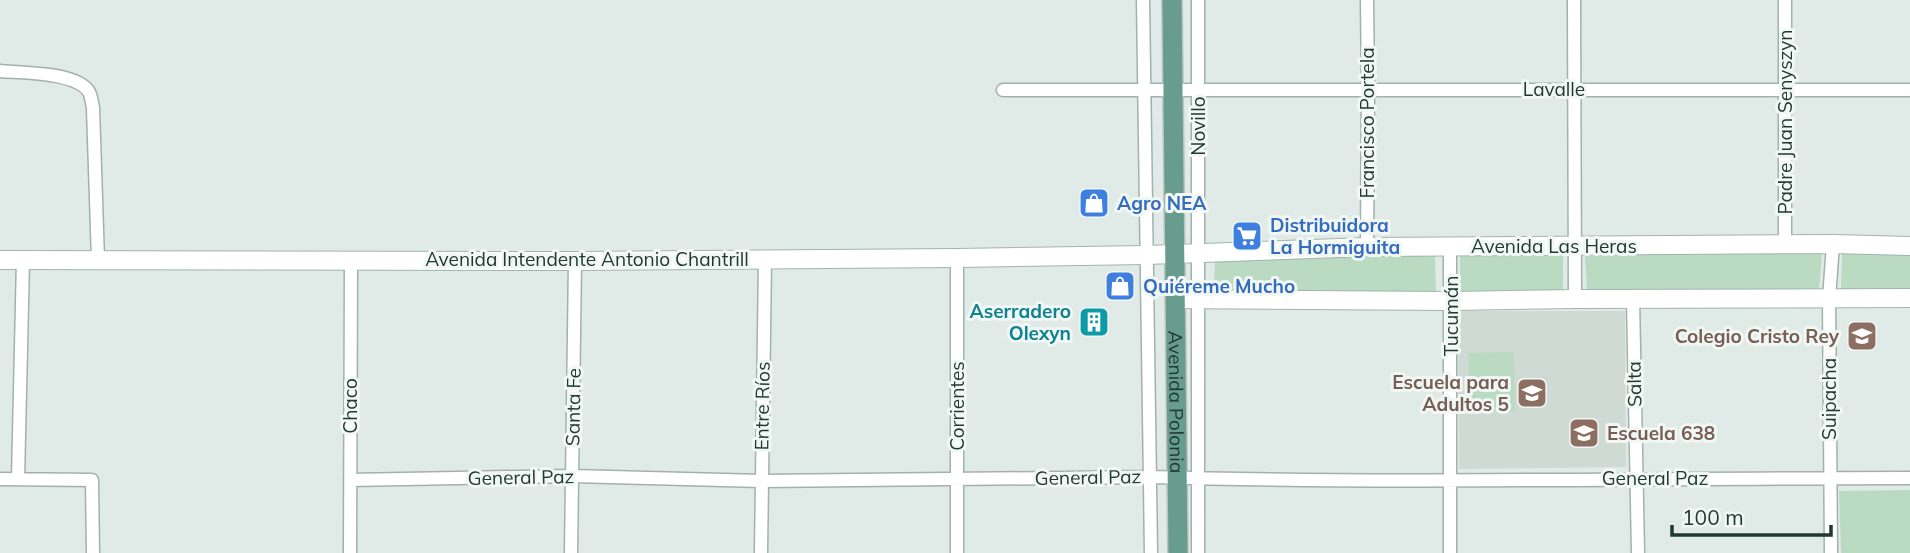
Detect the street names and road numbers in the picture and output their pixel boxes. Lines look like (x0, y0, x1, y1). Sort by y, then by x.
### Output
street label: Padre Juan Senyszyn (1773, 30, 1797, 214)
street label: Francisco Portela (1355, 47, 1379, 199)
street label: Lavalle (1523, 77, 1585, 101)
street label: Novillo (1186, 96, 1210, 156)
street label: Avenida Las Heras (1471, 234, 1637, 258)
street label: Avenida Intendente Antonio Chantrill (425, 247, 749, 271)
street label: Tucumán (1439, 276, 1463, 356)
street label: Avenida Polonia (1164, 331, 1189, 473)
street label: Suipacha (1817, 358, 1841, 440)
street label: Entre Ríos (749, 361, 775, 451)
street label: Corrientes (945, 361, 969, 451)
street label: Salta (1622, 361, 1646, 407)
street label: Santa Fe (560, 368, 586, 446)
street label: Chaco (338, 378, 362, 434)
street label: General Paz (468, 464, 575, 490)
street label: General Paz (1035, 464, 1142, 490)
street label: General Paz (1602, 466, 1708, 490)

